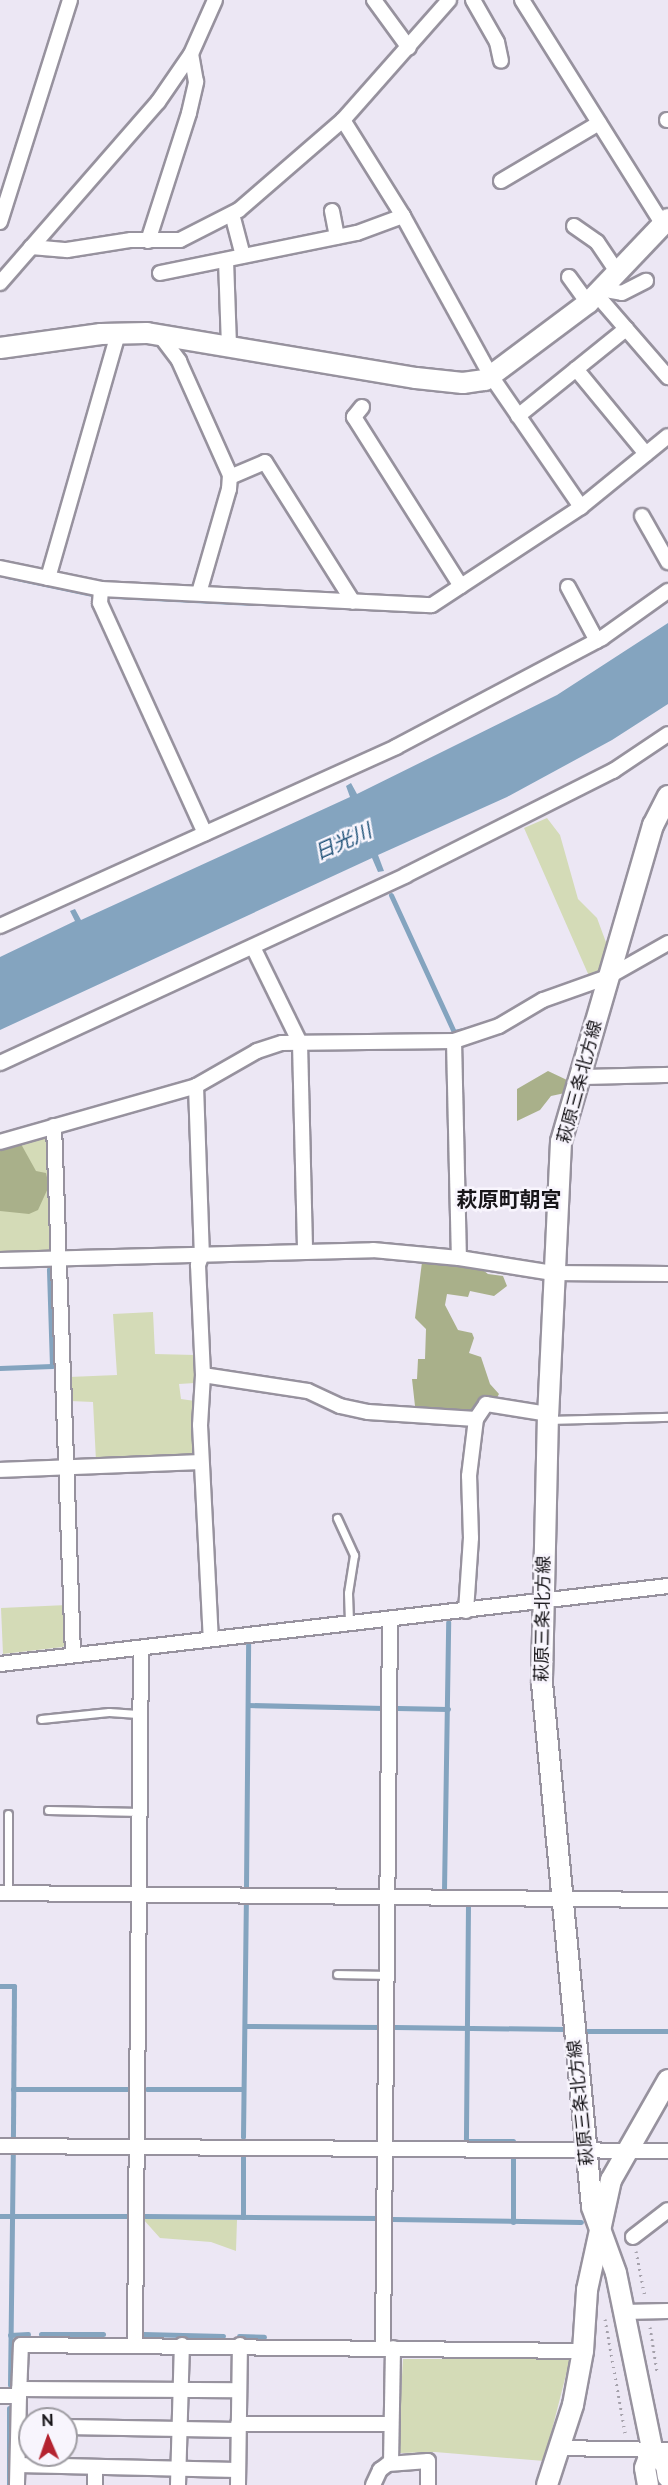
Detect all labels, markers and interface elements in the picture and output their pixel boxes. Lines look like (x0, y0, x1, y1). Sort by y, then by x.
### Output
water label: 日光川 (311, 819, 375, 865)
street label: 萩原三条北方線 (553, 1018, 607, 1146)
district label: 萩原町朝宮 (457, 1187, 561, 1213)
street label: 萩原三条北方線 (531, 1556, 555, 1682)
street label: 萩原三条北方線 (564, 2039, 598, 2167)
north arrow (18, 2407, 78, 2467)
text: N (41, 2411, 54, 2430)

